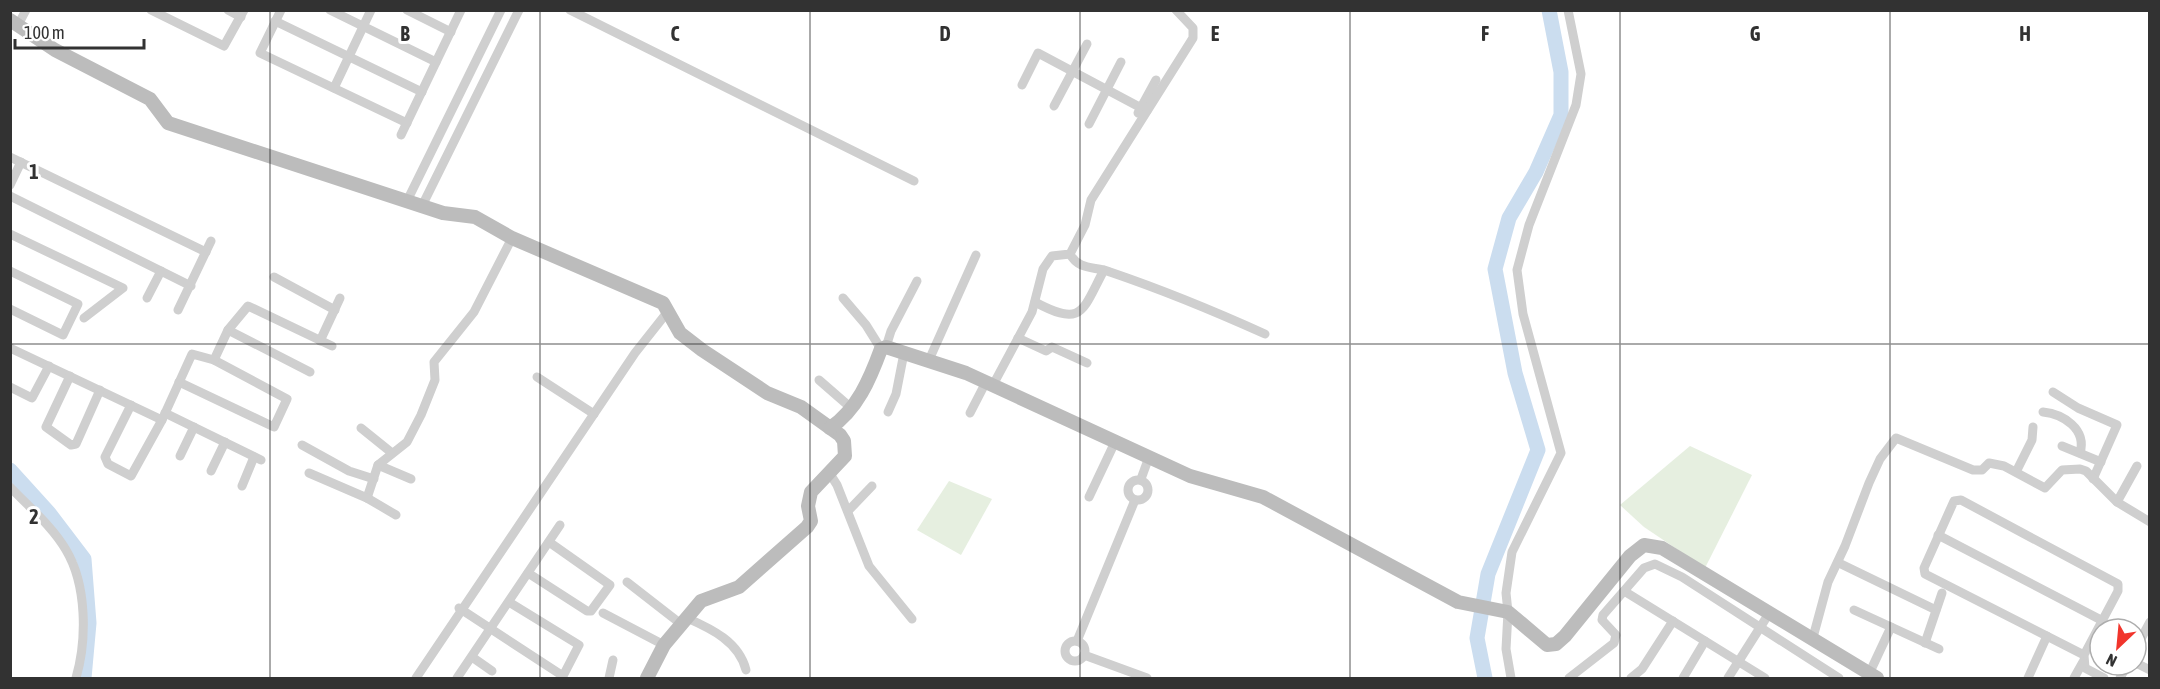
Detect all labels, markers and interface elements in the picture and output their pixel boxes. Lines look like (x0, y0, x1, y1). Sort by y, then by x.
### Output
scale bar (15, 12, 144, 50)
text: 100 m (24, 22, 65, 43)
text: B (400, 22, 410, 45)
text: C (671, 22, 680, 45)
text: D (939, 22, 951, 45)
text: E (1211, 22, 1220, 45)
text: F (1481, 22, 1489, 45)
text: G (1750, 22, 1761, 45)
text: H (2019, 22, 2031, 45)
text: 1 (29, 160, 39, 183)
text: 2 (29, 505, 39, 528)
north arrow (2088, 617, 2148, 677)
text: N (2103, 650, 2120, 671)

